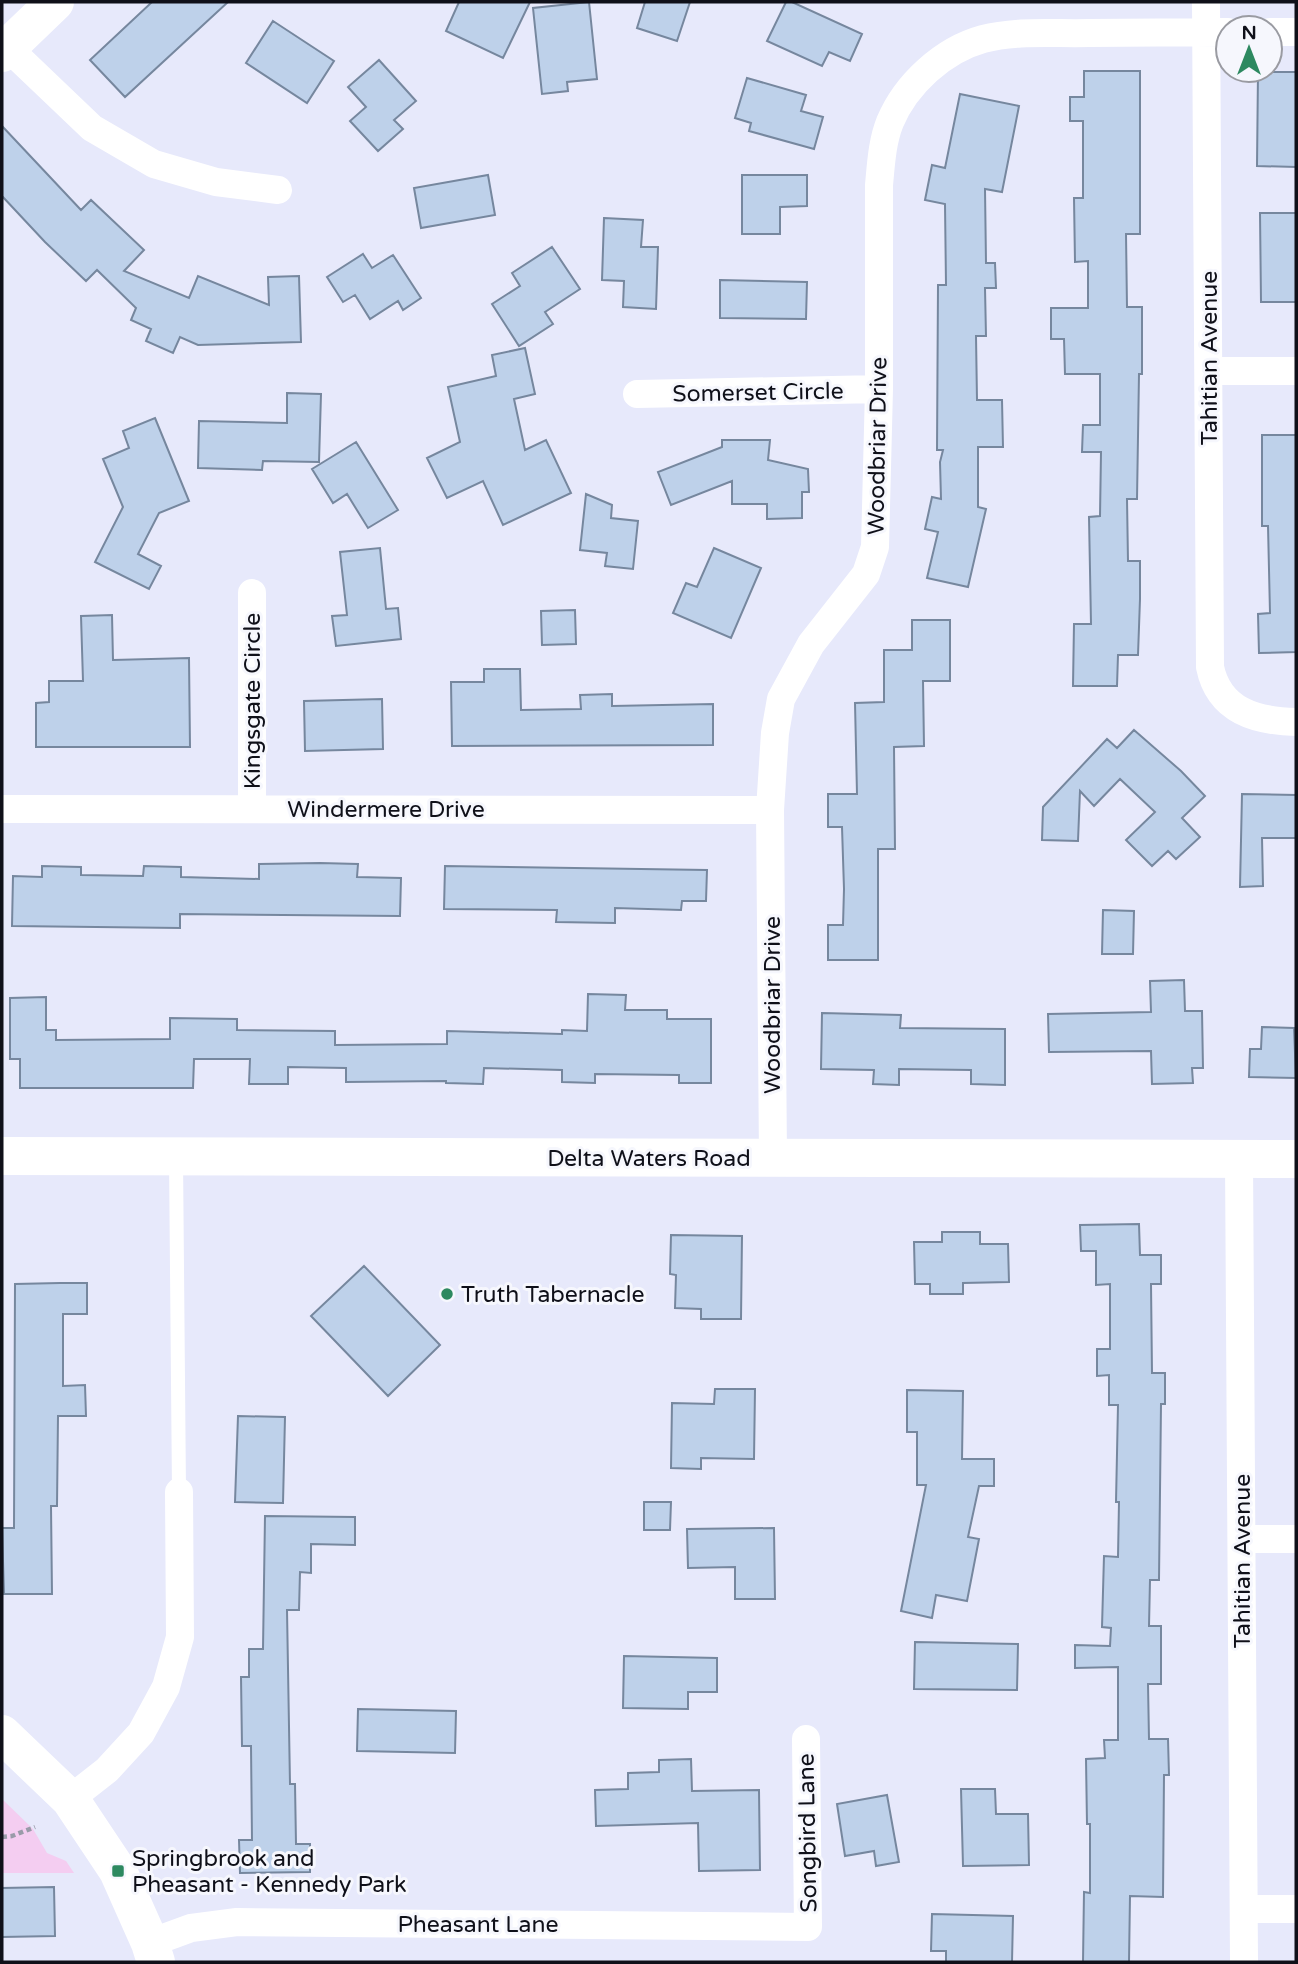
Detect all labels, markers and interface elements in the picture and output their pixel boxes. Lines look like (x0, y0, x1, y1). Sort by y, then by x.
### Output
north arrow (1214, 14, 1284, 84)
text: N (1241, 22, 1257, 44)
street label: Tahitian Avenue (1196, 271, 1224, 445)
street label: Woodbriar Drive (862, 357, 894, 535)
street label: Somerset Circle (672, 378, 844, 408)
street label: Kingsgate Circle (239, 613, 267, 789)
street label: Windermere Drive (287, 796, 485, 824)
street label: Woodbriar Drive (759, 916, 787, 1094)
street label: Delta Waters Road (547, 1145, 751, 1173)
place label: Truth Tabernacle (461, 1281, 645, 1309)
marker: Truth Tabernacle (439, 1286, 455, 1302)
street label: Tahitian Avenue (1229, 1474, 1257, 1648)
street label: Songbird Lane (793, 1753, 823, 1913)
place label: Springbrook and Pheasant - Kennedy Park (132, 1845, 407, 1899)
marker: Springbrook and Pheasant - Kennedy Park (110, 1863, 126, 1879)
street label: Pheasant Lane (398, 1911, 558, 1939)

